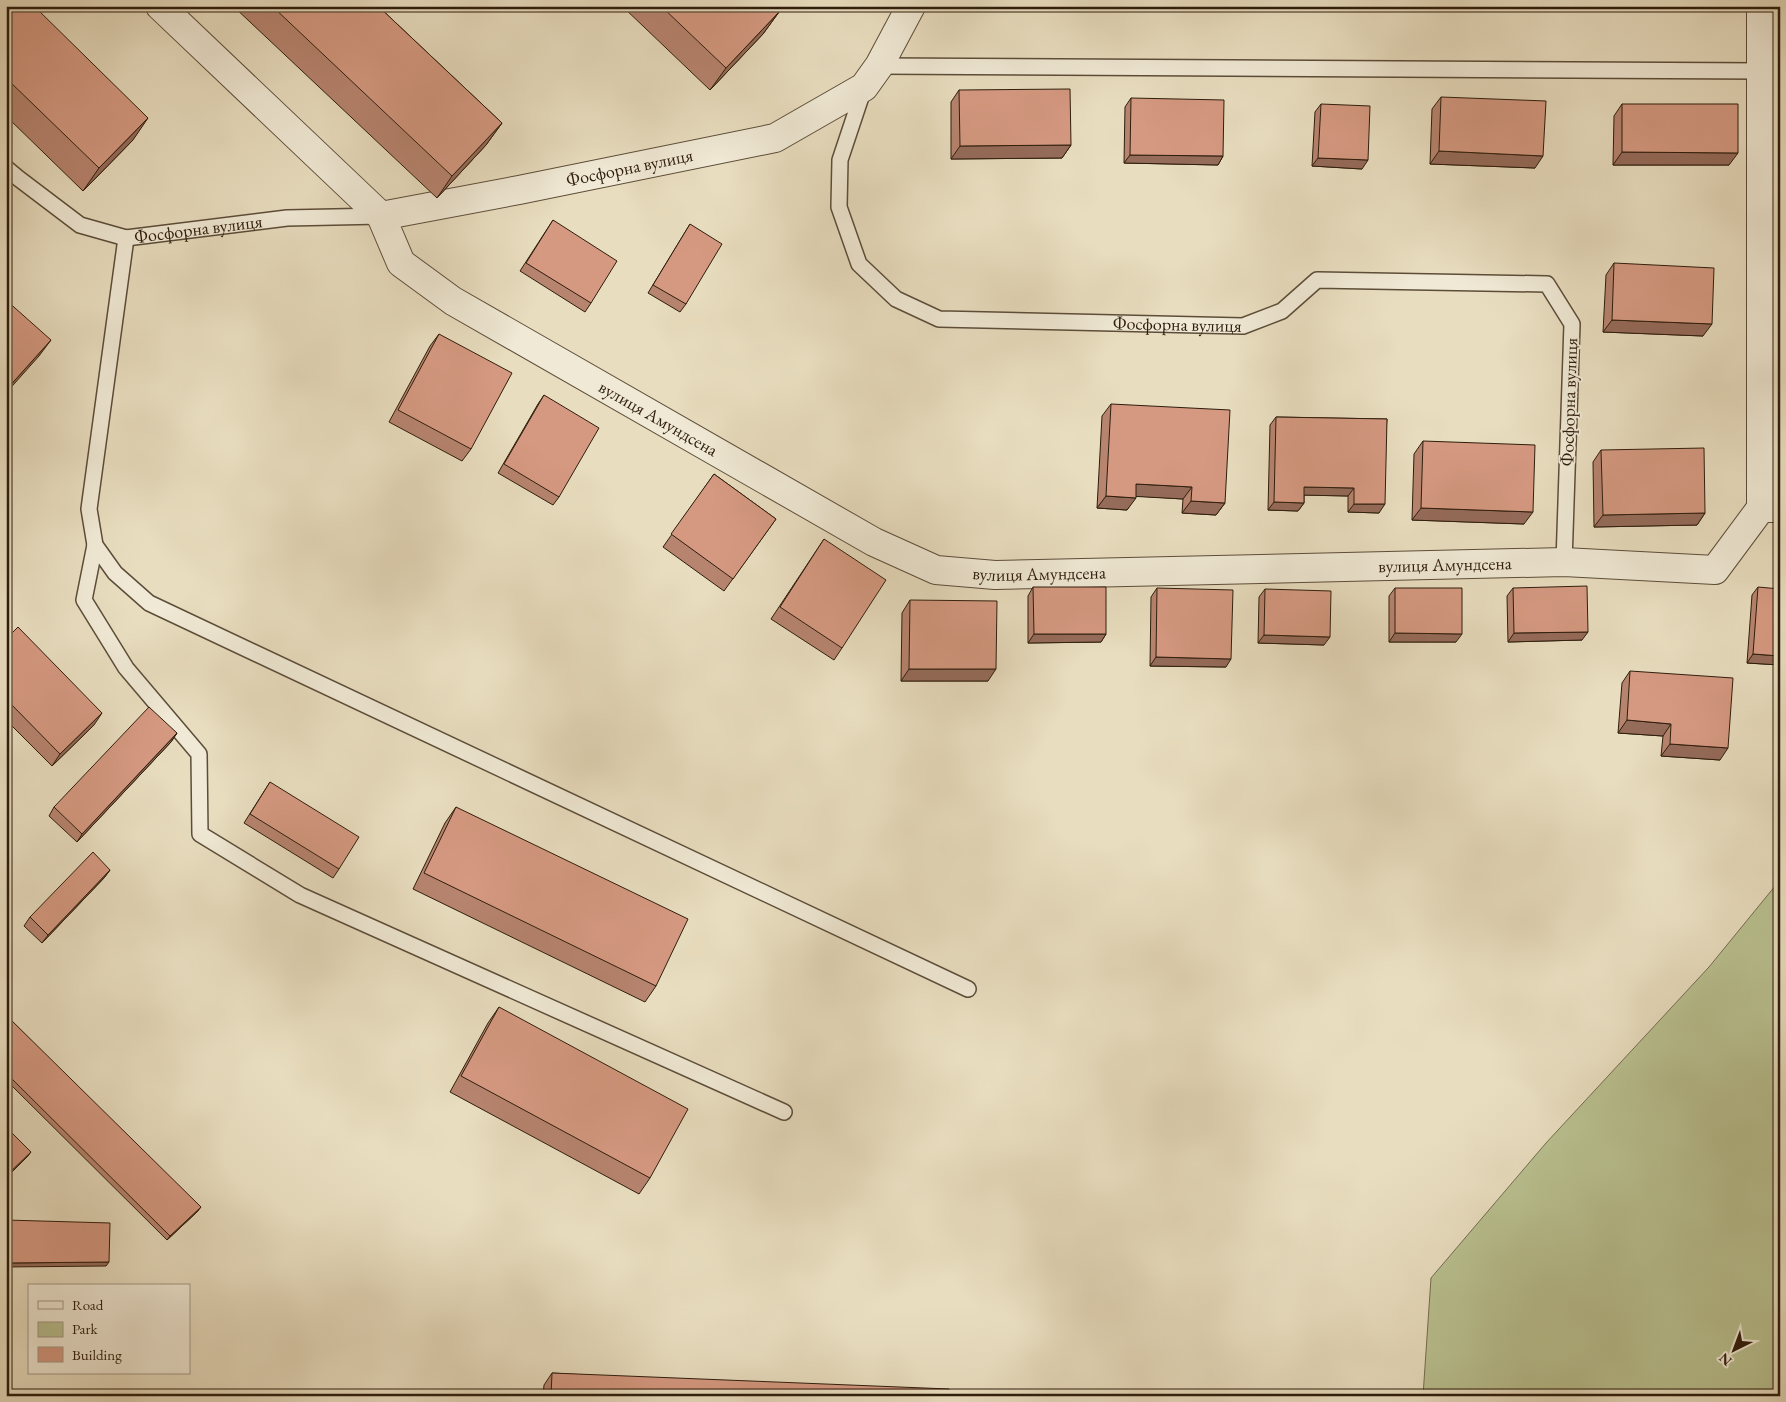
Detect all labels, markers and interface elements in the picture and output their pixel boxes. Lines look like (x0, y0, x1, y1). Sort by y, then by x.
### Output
street label: Фосфорна вулиця (564, 143, 695, 191)
street label: Фосфорна вулиця (133, 209, 264, 248)
street label: Фосфорна вулиця (1113, 311, 1242, 337)
street label: Фосфорна вулиця (1555, 337, 1582, 467)
street label: вулиця Амундсена (595, 375, 723, 462)
street label: вулиця Амундсена (1378, 551, 1513, 577)
street label: вулиця Амундсена (971, 560, 1107, 586)
legend (28, 1284, 190, 1374)
text: Road (72, 1295, 104, 1314)
text: Park (72, 1319, 99, 1338)
north arrow (1708, 1324, 1758, 1374)
text: Building (72, 1345, 122, 1364)
text: N (1715, 1349, 1736, 1370)

